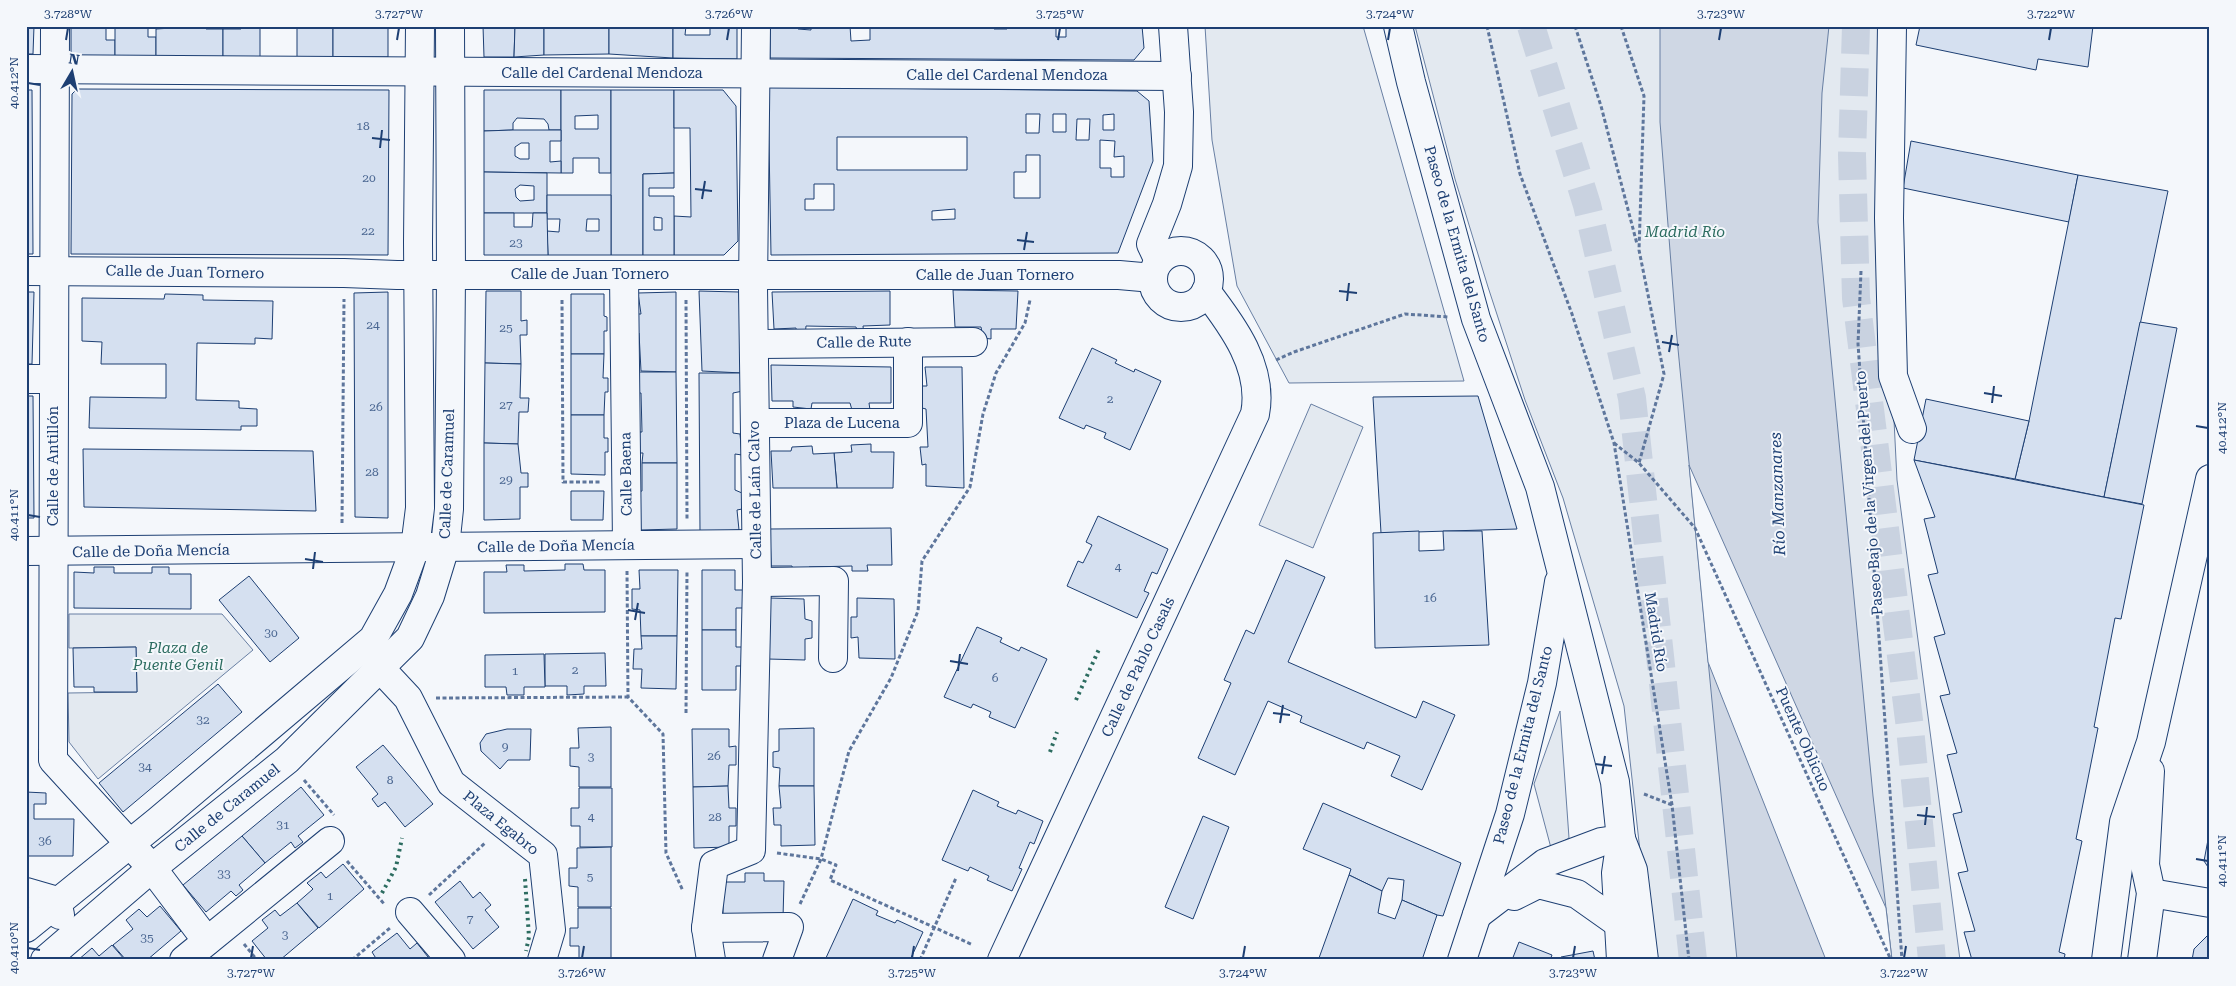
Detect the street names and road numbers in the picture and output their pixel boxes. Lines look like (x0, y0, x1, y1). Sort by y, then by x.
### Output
street label: Calle del Cardenal Mendoza (501, 64, 703, 82)
street label: Calle del Cardenal Mendoza (906, 66, 1108, 84)
street label: Paseo de la Ermita del Santo (1420, 144, 1494, 344)
street label: Calle de Juan Tornero (106, 262, 264, 282)
street label: Calle de Juan Tornero (511, 265, 669, 283)
street label: Calle de Juan Tornero (916, 266, 1074, 284)
street label: Calle de Rute (816, 332, 912, 352)
street label: Paseo Bajo de la Virgen del Puerto (1851, 370, 1887, 616)
street label: Calle de Antillón (44, 405, 62, 526)
street label: Calle de Caramuel (436, 408, 458, 540)
street label: Plaza de Lucena (784, 414, 900, 432)
street label: Calle de Laín Calvo (745, 420, 765, 560)
street label: Calle Baena (616, 432, 636, 516)
street label: Calle de Doña Mencía (477, 536, 635, 556)
street label: Calle de Doña Mencía (72, 541, 230, 561)
street label: Madrid Río (1641, 591, 1671, 673)
street label: Calle de Pablo Casals (1098, 594, 1178, 740)
street label: Paseo de la Ermita del Santo (1490, 644, 1556, 846)
street label: Puente Oblicuo (1772, 684, 1834, 794)
street label: Calle de Caramuel (171, 760, 284, 856)
street label: Plaza Egabro (459, 787, 543, 859)

